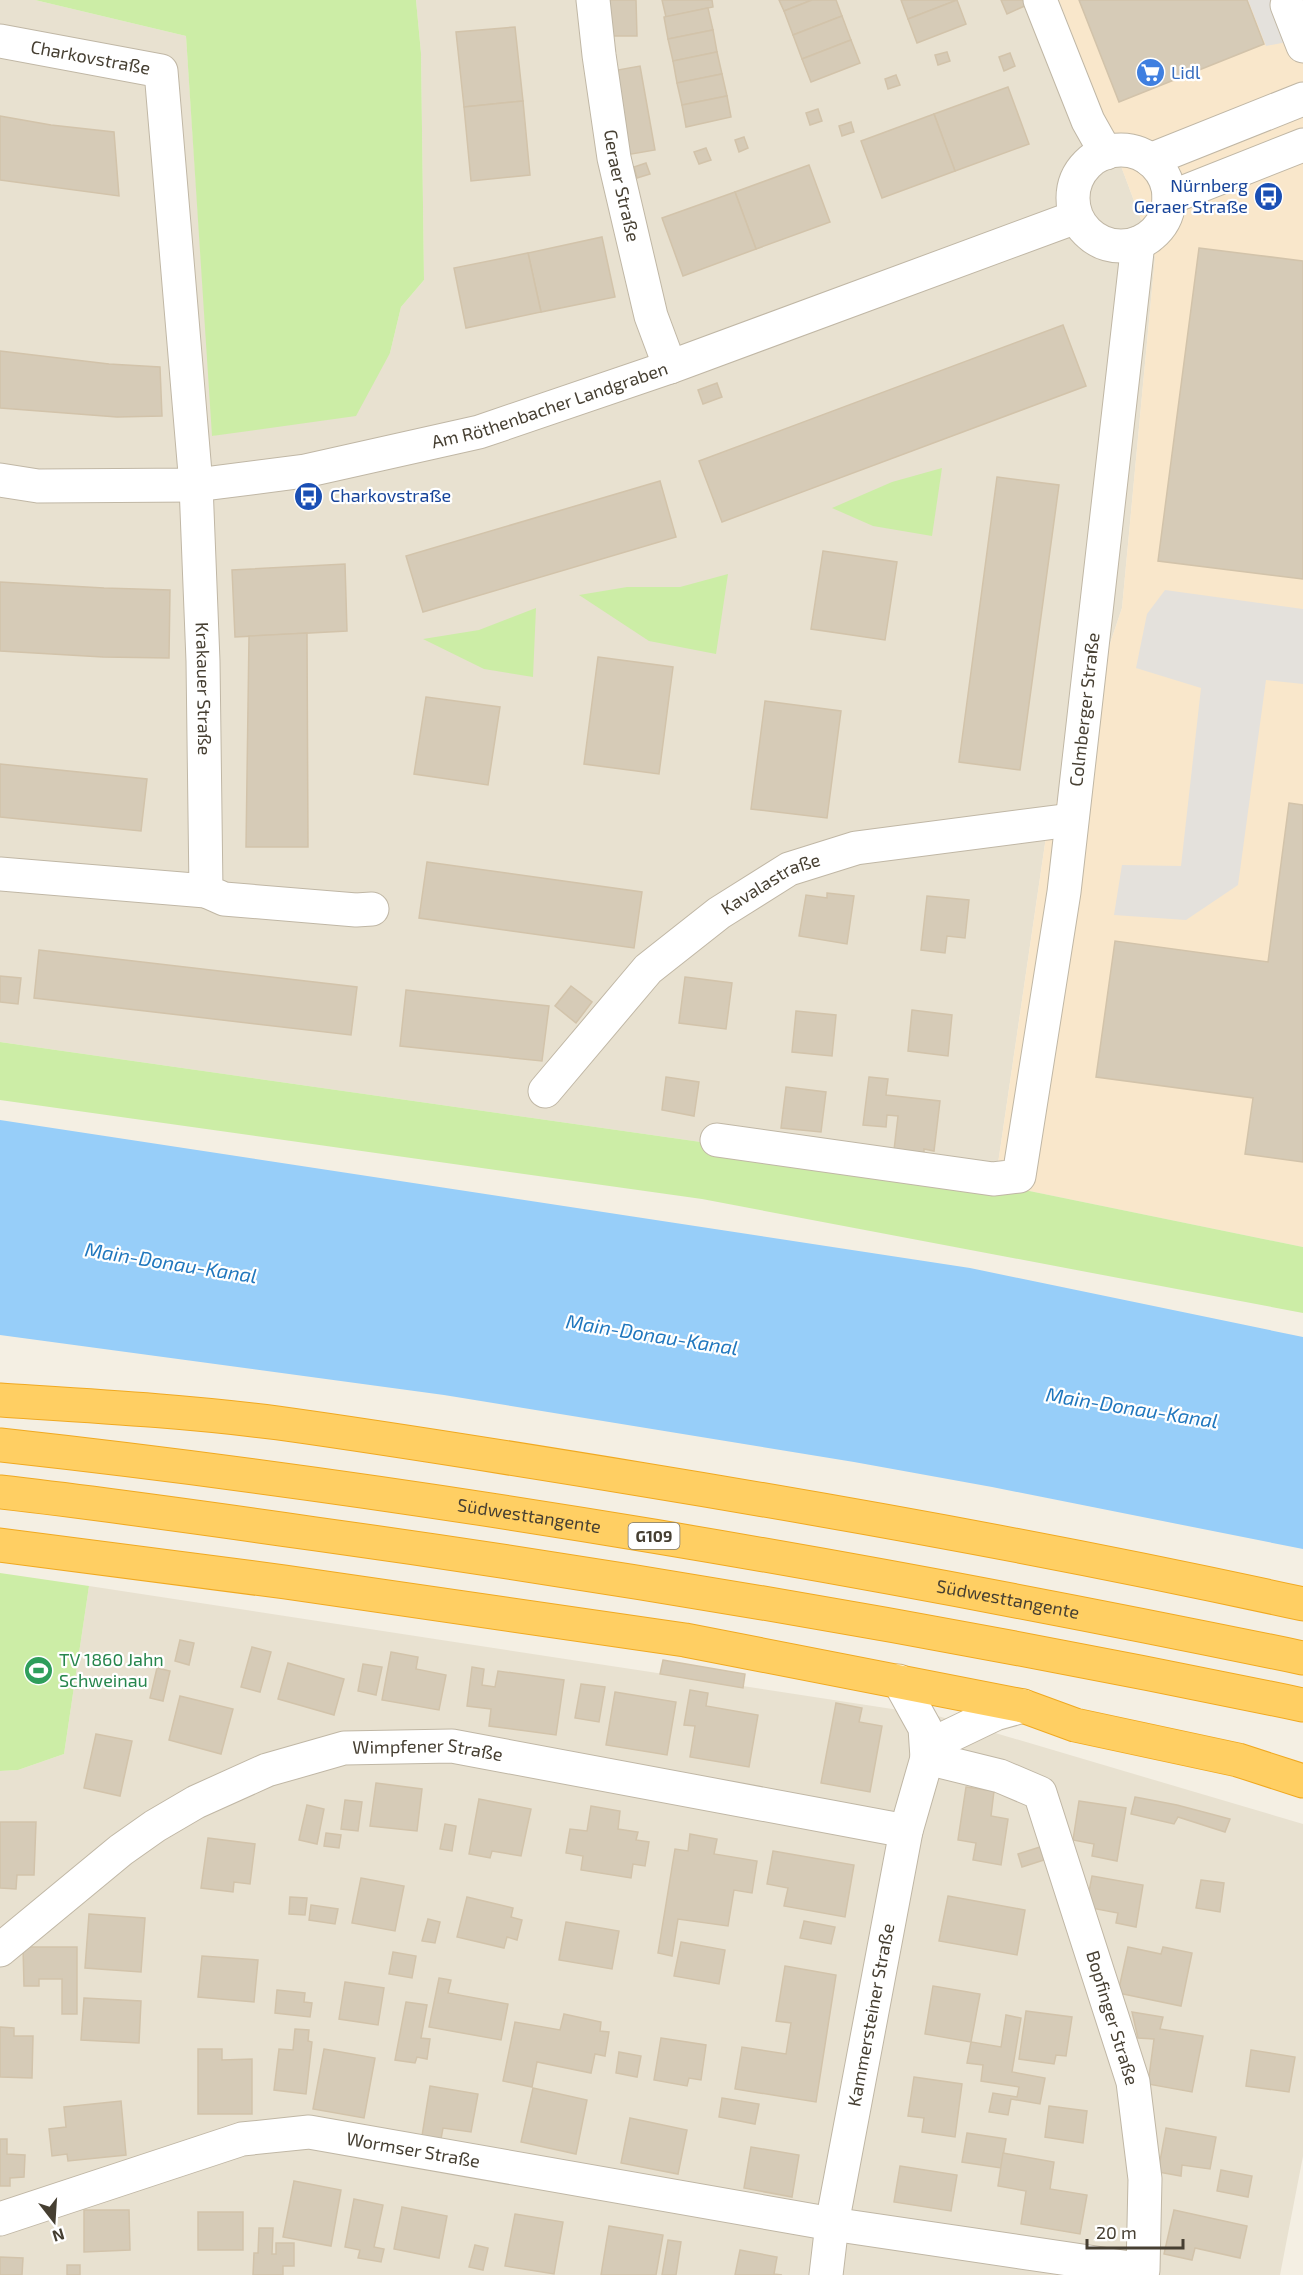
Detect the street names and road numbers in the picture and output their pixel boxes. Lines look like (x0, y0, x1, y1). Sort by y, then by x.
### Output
street label: Charkovstraße (29, 35, 152, 79)
street label: Geraer Straße (600, 128, 645, 244)
street label: Am Röthenbacher Landgraben (429, 357, 671, 452)
street label: Krakauer Straße (191, 621, 216, 755)
street label: Colmberger Straße (1064, 631, 1104, 788)
street label: Kavalastraße (717, 848, 823, 919)
street label: Südwesttangente (456, 1493, 603, 1537)
road number: G109 (628, 1523, 680, 1549)
street label: Südwesttangente (935, 1574, 1081, 1623)
street label: Wimpfener Straße (352, 1733, 505, 1765)
street label: Kammersteiner Straße (842, 1921, 898, 2108)
street label: Bopfinger Straße (1082, 1948, 1144, 2088)
street label: Wormser Straße (345, 2127, 482, 2172)

